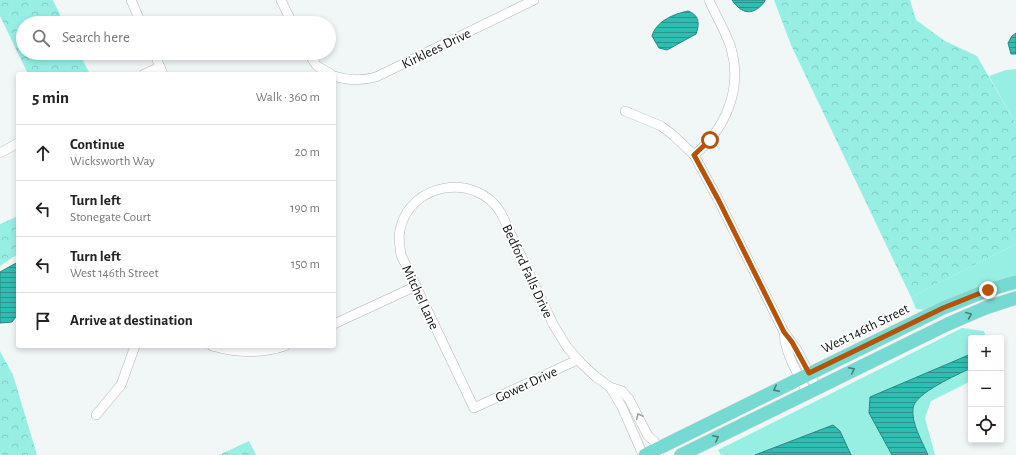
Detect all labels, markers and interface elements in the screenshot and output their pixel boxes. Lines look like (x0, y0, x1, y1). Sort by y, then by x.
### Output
search box (16, 16, 336, 60)
street label: Kirklees Drive (400, 26, 473, 72)
icon: search (30, 27, 52, 49)
text: Search here (62, 30, 130, 45)
text: 5 min (32, 89, 69, 106)
text: Walk · 360 m (256, 91, 320, 104)
route start (701, 131, 719, 149)
text: Continue (70, 137, 125, 152)
icon: ahead (32, 142, 54, 164)
text: 20 m (295, 146, 320, 159)
text: Wicksworth Way (70, 155, 155, 168)
text: Turn left (70, 193, 121, 208)
icon: left (32, 198, 54, 220)
text: 190 m (290, 202, 320, 215)
text: Stonegate Court (70, 211, 151, 224)
street label: Bedford Falls Drive (499, 222, 555, 320)
text: Turn left (70, 249, 121, 264)
icon: left (32, 254, 54, 276)
text: 150 m (291, 258, 320, 271)
street label: Mitchel Lane (399, 263, 441, 332)
text: West 146th Street (70, 267, 159, 280)
route end (979, 281, 997, 299)
street label: West 146th Street (819, 301, 912, 356)
icon: arrive (32, 310, 54, 332)
one-way arrow (966, 311, 973, 319)
text: Arrive at destination (70, 313, 193, 328)
map controls (968, 335, 1004, 443)
button: + (968, 335, 1004, 371)
street label: Gower Drive (493, 365, 559, 405)
one-way arrow (847, 367, 855, 375)
button: − (968, 371, 1004, 407)
one-way arrow (773, 384, 781, 392)
button: locate (968, 407, 1004, 443)
one-way arrow (636, 412, 644, 420)
one-way arrow (712, 435, 720, 442)

